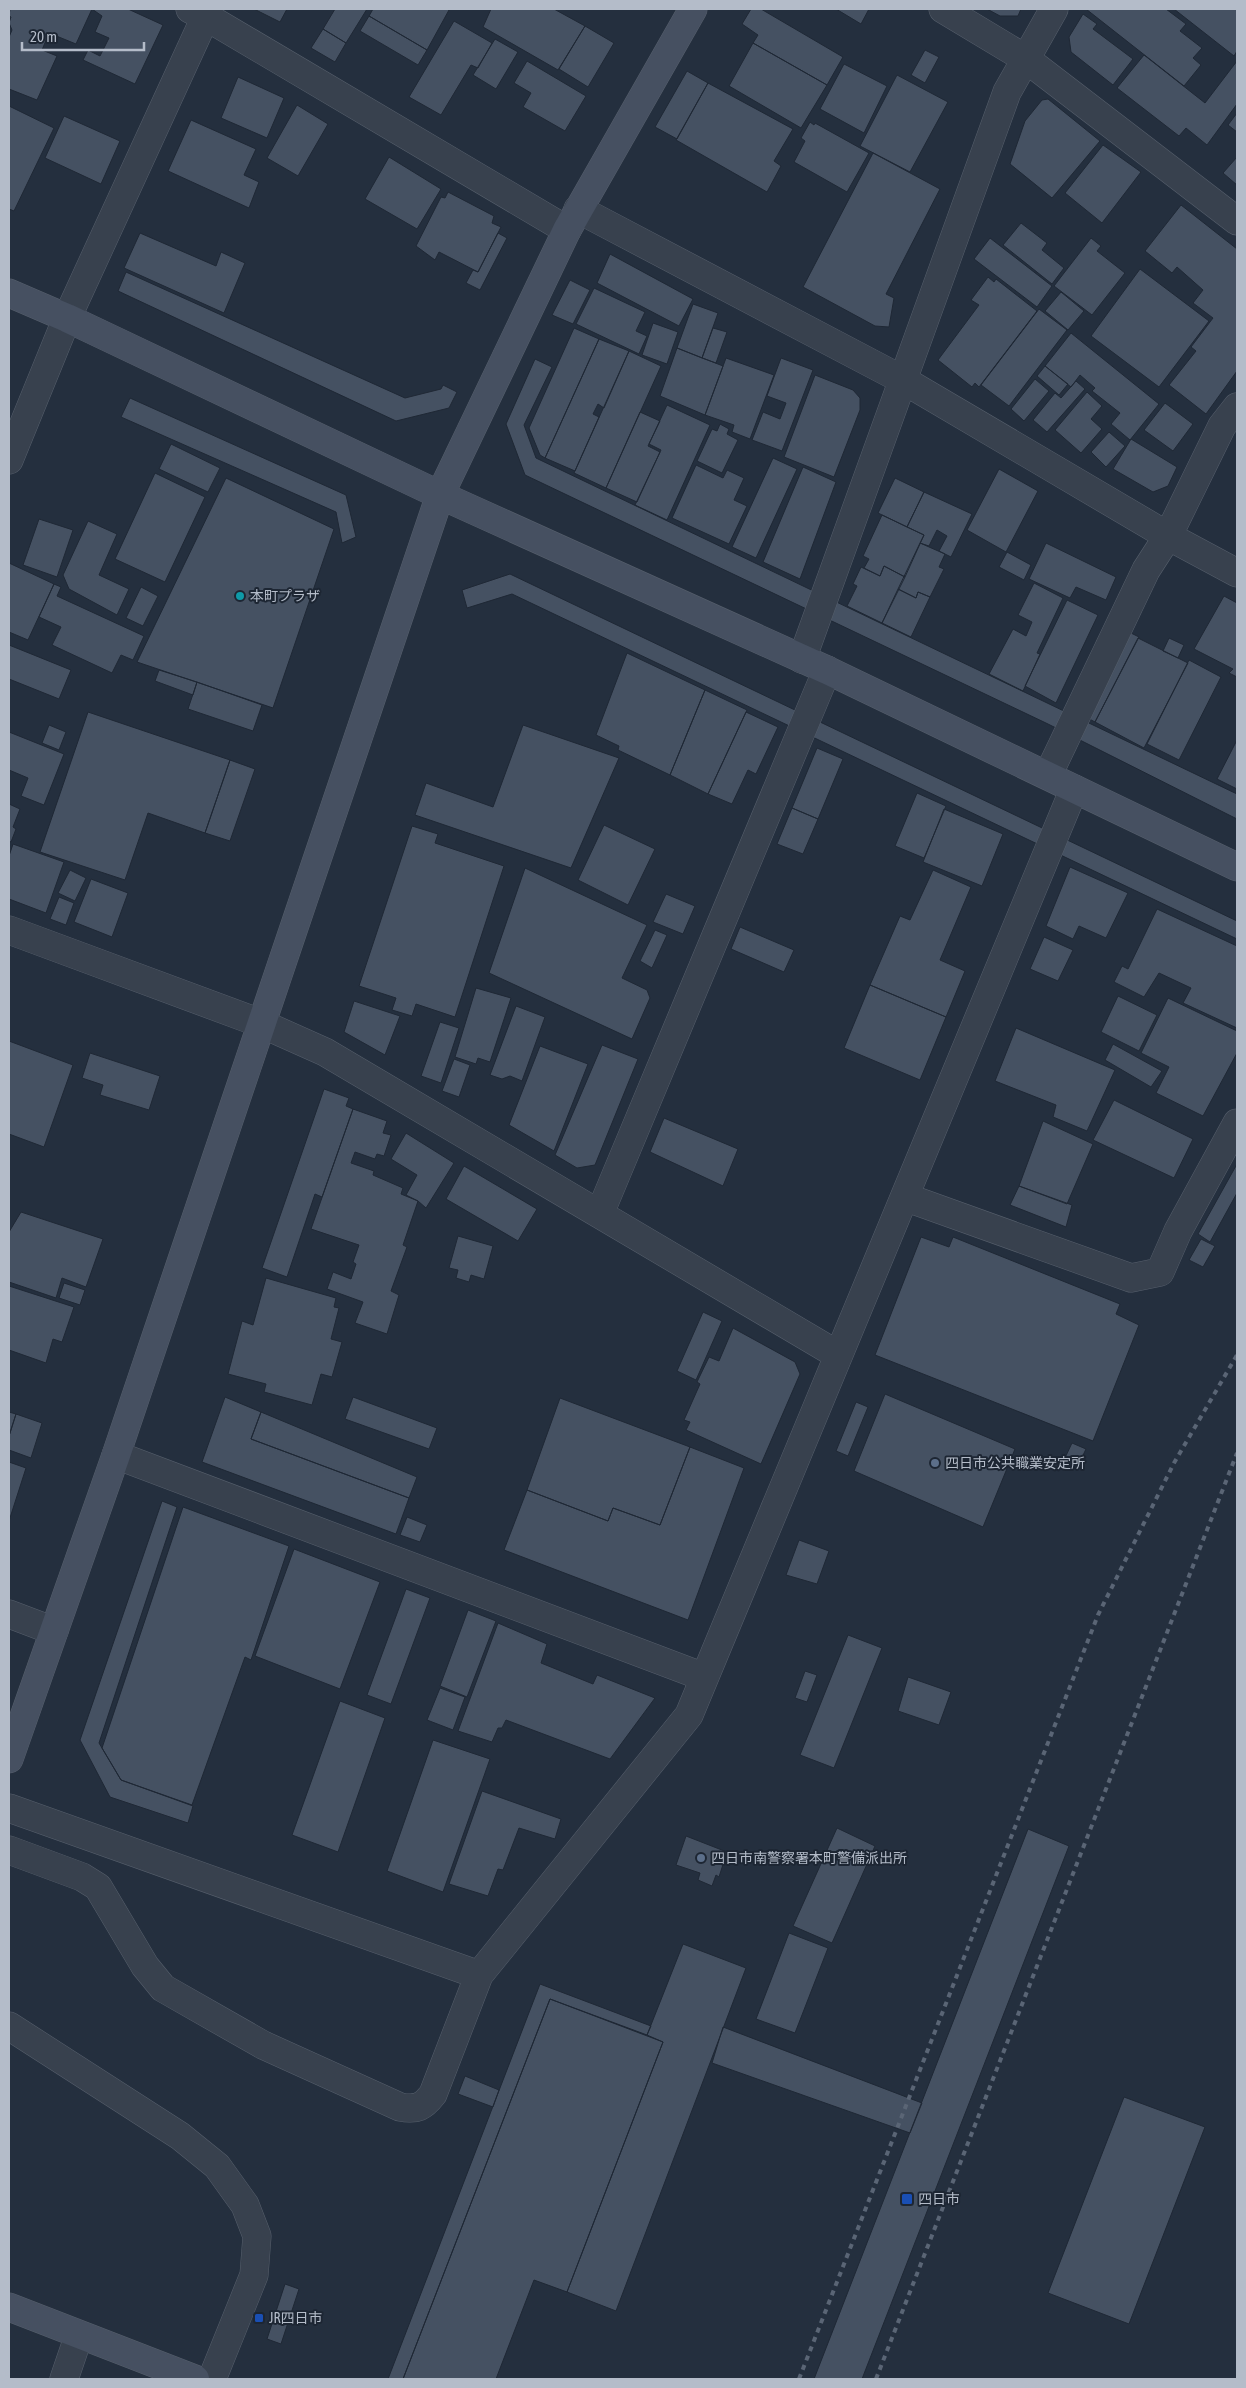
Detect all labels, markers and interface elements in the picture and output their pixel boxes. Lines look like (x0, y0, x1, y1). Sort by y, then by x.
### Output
scale bar (22, 20, 145, 52)
text: 20 m (30, 28, 57, 45)
place label: 本町プラザ (250, 588, 320, 604)
marker: 本町プラザ (234, 590, 246, 602)
place label: 四日市公共職業安定所 (945, 1455, 1085, 1471)
marker: 四日市公共職業安定所 (929, 1457, 941, 1469)
place label: 四日市南警察署本町警備派出所 (711, 1850, 907, 1866)
marker: 四日市南警察署本町警備派出所 (695, 1852, 707, 1864)
place label: 四日市 (918, 2191, 960, 2207)
marker: 四日市 (900, 2192, 914, 2206)
place label: JR四日市 (269, 2310, 322, 2326)
marker: JR四日市 (253, 2312, 265, 2324)

